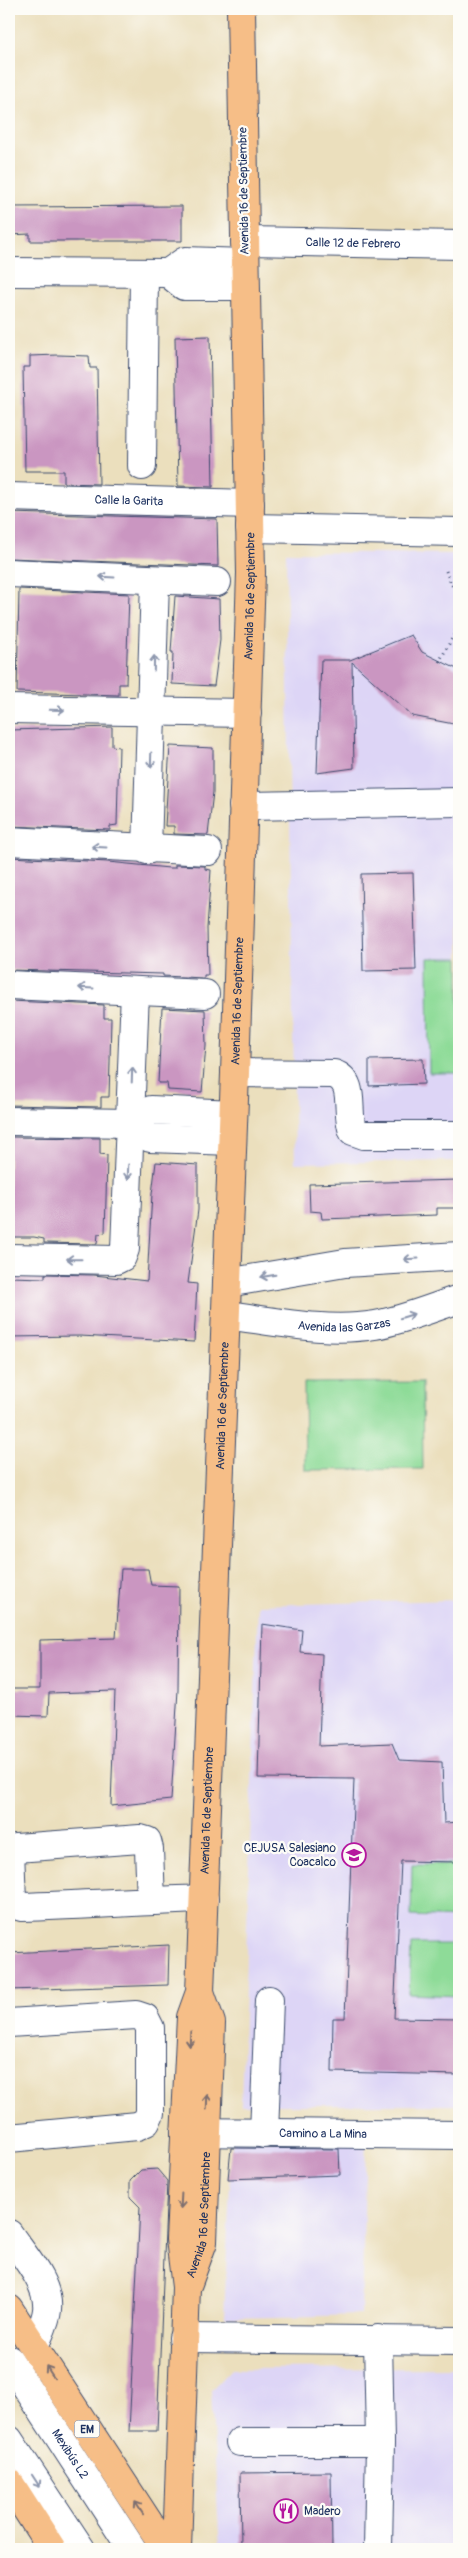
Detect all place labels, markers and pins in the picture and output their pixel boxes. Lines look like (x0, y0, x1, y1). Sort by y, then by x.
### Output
place label: CEJUSA Salesiano Coacalco (244, 1841, 337, 1870)
school or university icon: CEJUSA Salesiano Coacalco (341, 1842, 367, 1868)
restaurant icon: Madero (273, 2498, 299, 2524)
place label: Madero (304, 2504, 341, 2519)

